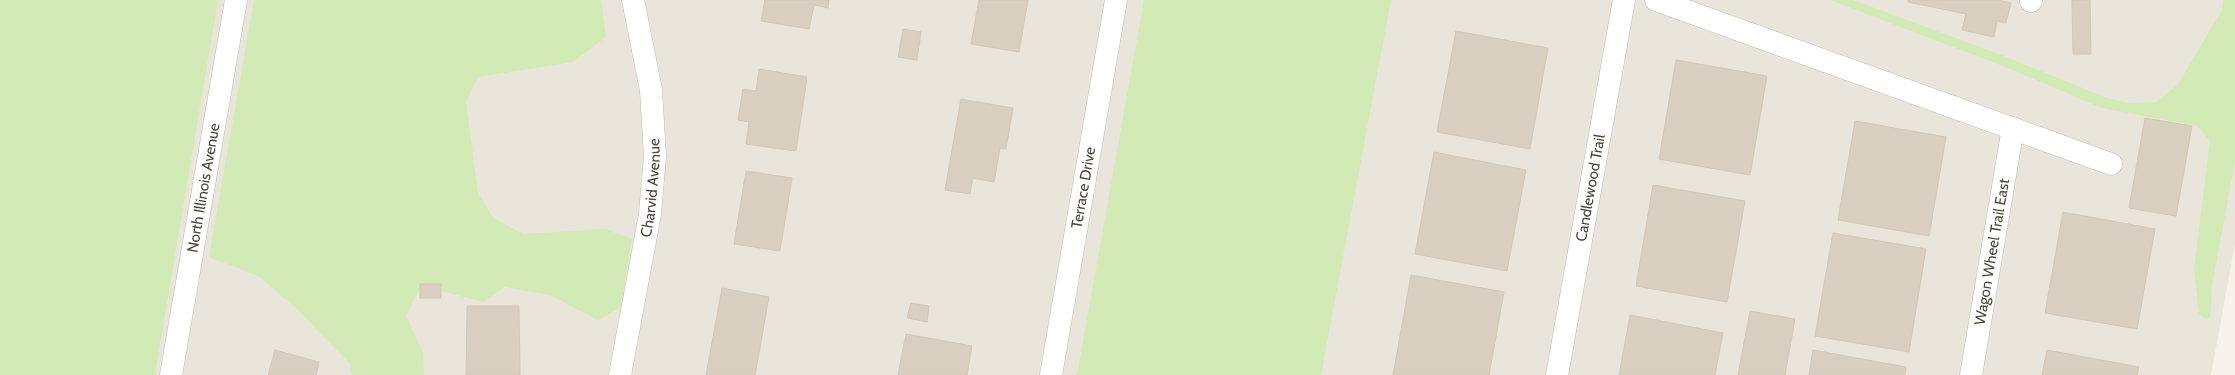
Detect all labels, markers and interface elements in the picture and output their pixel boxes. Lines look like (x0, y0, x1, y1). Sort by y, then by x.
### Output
street label: North Illinois Avenue (183, 121, 224, 254)
street label: Candlewood Trail (1572, 132, 1609, 243)
street label: Charvid Avenue (637, 138, 664, 239)
street label: Terrace Drive (1068, 145, 1099, 230)
street label: Wagon Wheel Trail East (1971, 177, 2013, 326)

